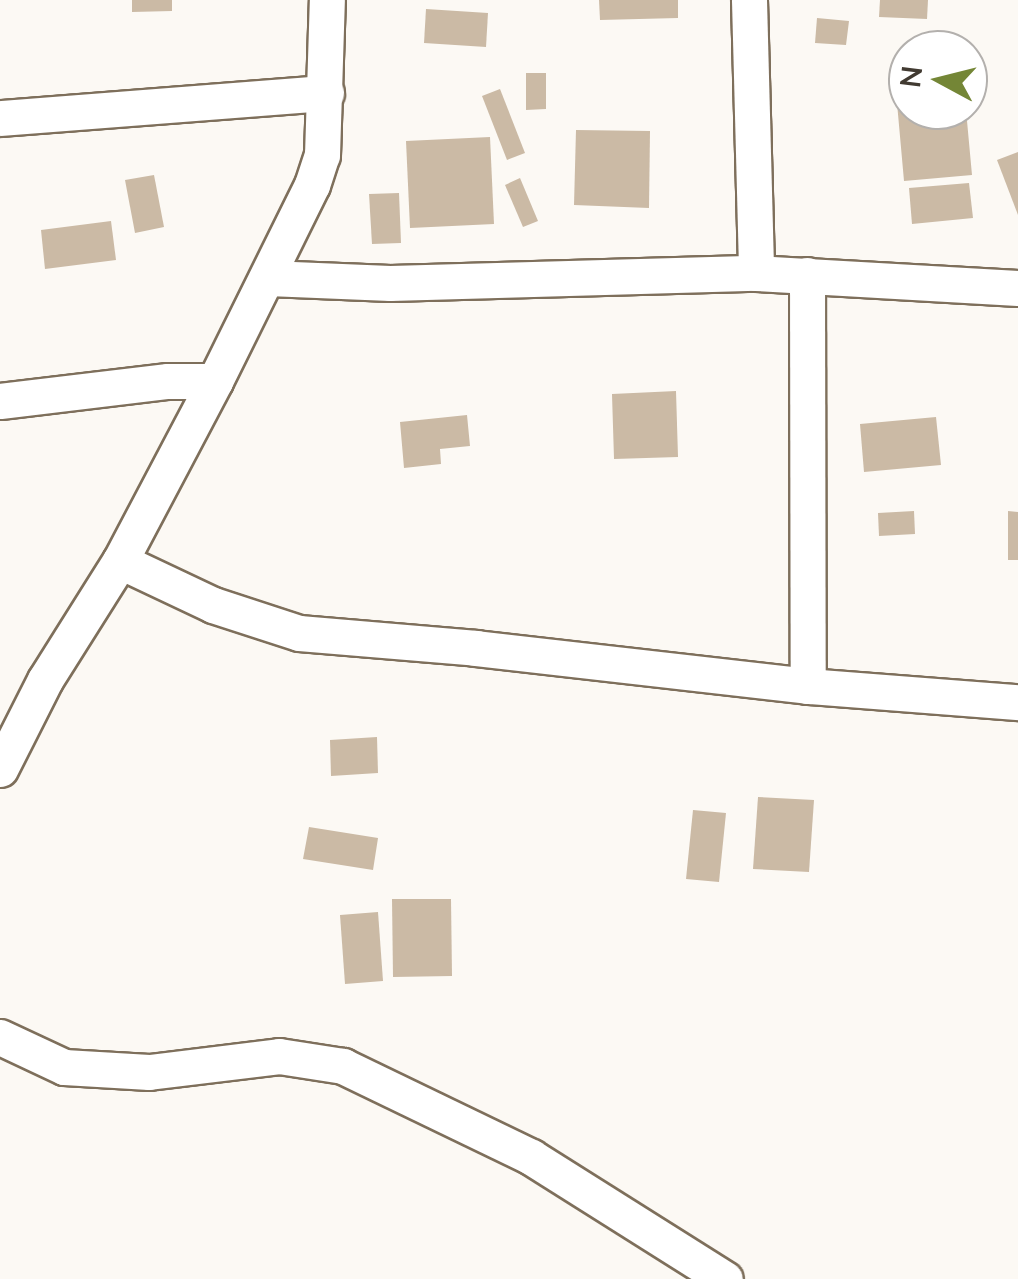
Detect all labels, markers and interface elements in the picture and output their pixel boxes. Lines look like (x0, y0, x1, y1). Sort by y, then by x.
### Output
north arrow (888, 30, 988, 130)
text: N (892, 64, 928, 89)

